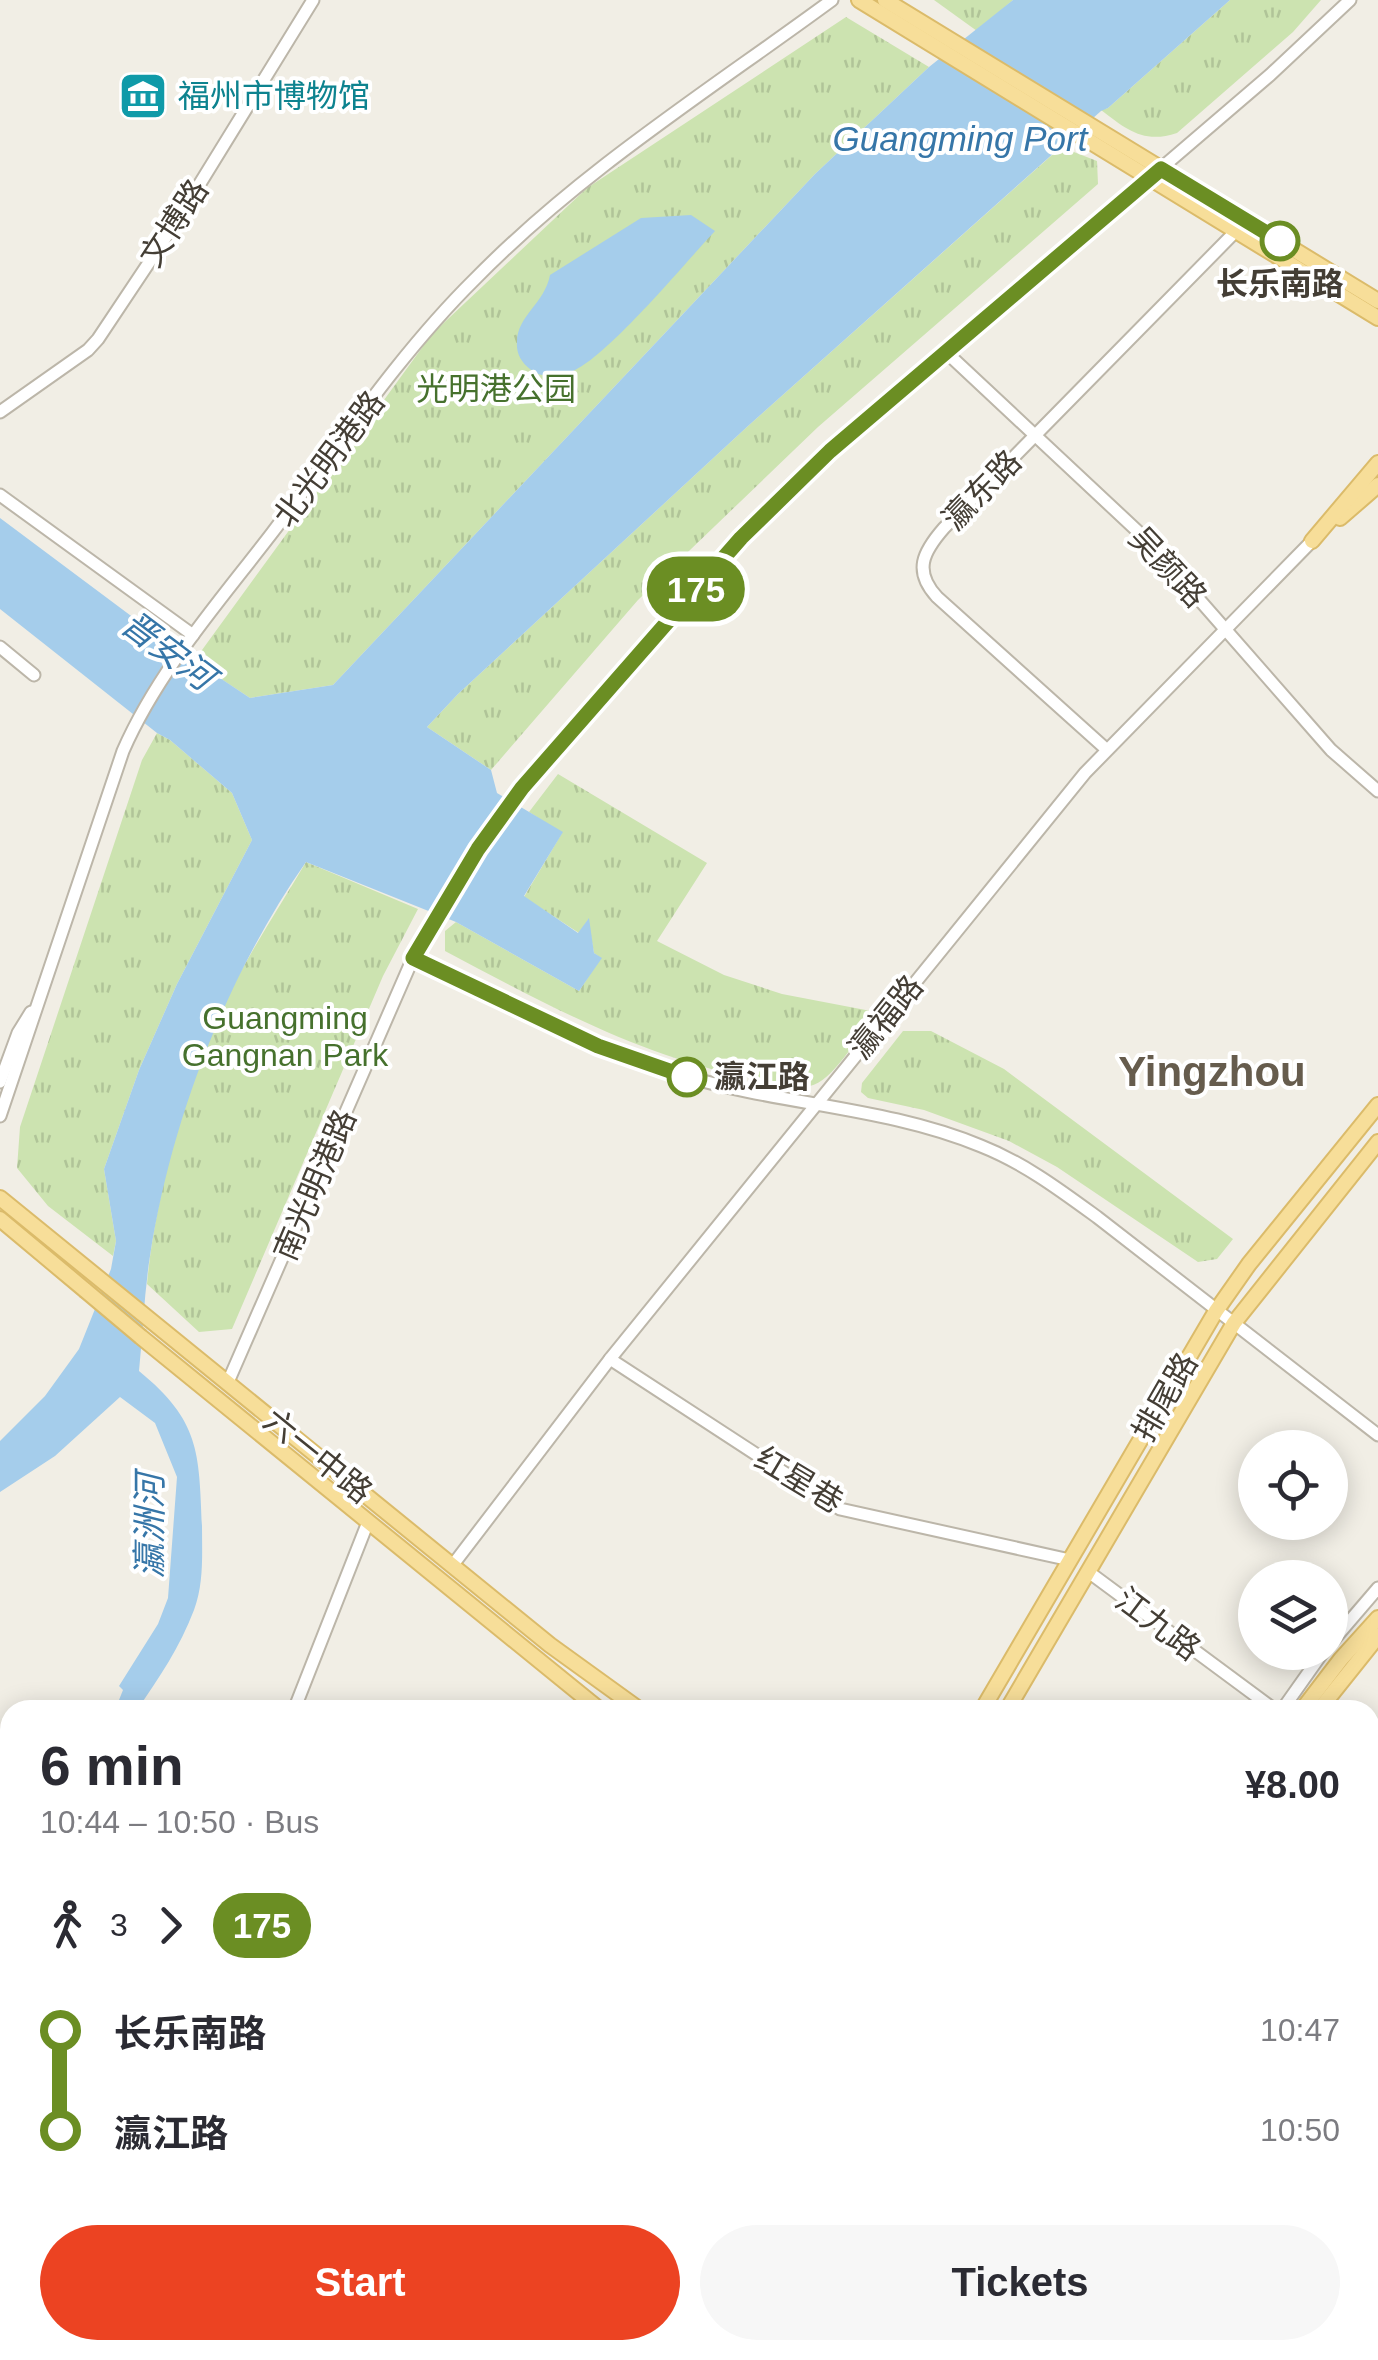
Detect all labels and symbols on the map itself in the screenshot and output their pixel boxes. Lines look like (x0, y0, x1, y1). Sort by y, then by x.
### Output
museum icon: 福州市博物馆 (117, 70, 169, 122)
place label: 福州市博物馆 (178, 78, 370, 114)
water label: Guangming Port (833, 119, 1089, 158)
street label: 文博路 (133, 173, 215, 273)
marker: 长乐南路 (1261, 222, 1299, 260)
place label: 长乐南路 (1216, 266, 1344, 302)
park label: 光明港公园 (416, 371, 576, 407)
street label: 北光明港路 (266, 384, 392, 534)
street label: 瀛东路 (936, 443, 1028, 537)
street label: 吴颜路 (1122, 520, 1214, 614)
line badge: 175 (638, 556, 754, 622)
water label: 晋安河 (114, 603, 226, 701)
street label: 瀛福路 (842, 968, 930, 1066)
park label: Guangming Gangnan Park (182, 1000, 389, 1073)
district label: Yingzhou (1118, 1048, 1306, 1095)
marker: 瀛江路 (668, 1058, 706, 1096)
place label: 瀛江路 (714, 1059, 810, 1095)
street label: 南光明港路 (267, 1104, 363, 1266)
street label: 排尾路 (1125, 1346, 1205, 1448)
street label: 六一中路 (257, 1402, 379, 1510)
street label: 红星巷 (749, 1440, 849, 1520)
water label: 瀛洲河 (130, 1468, 169, 1579)
street label: 江九路 (1109, 1581, 1207, 1667)

